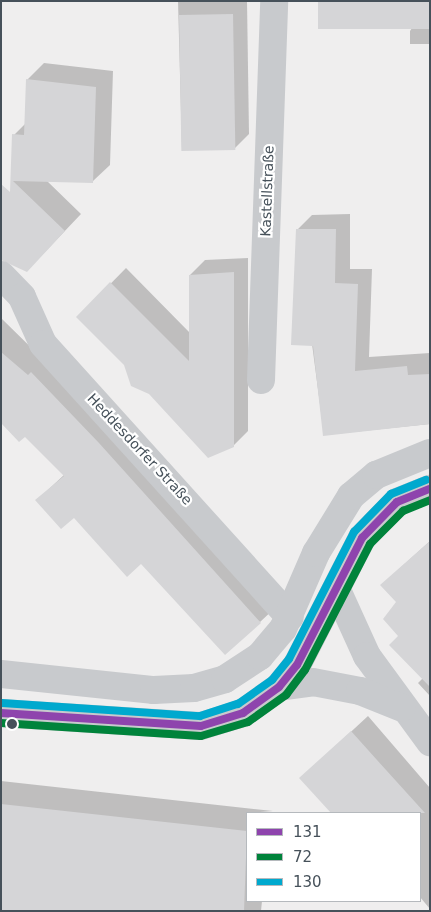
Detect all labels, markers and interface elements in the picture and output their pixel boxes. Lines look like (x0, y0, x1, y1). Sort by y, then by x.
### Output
street label: Kastellstraße (257, 145, 277, 237)
street label: Heddesdorfer Straße (84, 390, 196, 508)
unlabelled marker (7, 719, 17, 729)
legend (246, 812, 421, 902)
text: 131 (293, 823, 322, 841)
text: 72 (293, 848, 312, 866)
text: 130 (293, 873, 322, 891)

